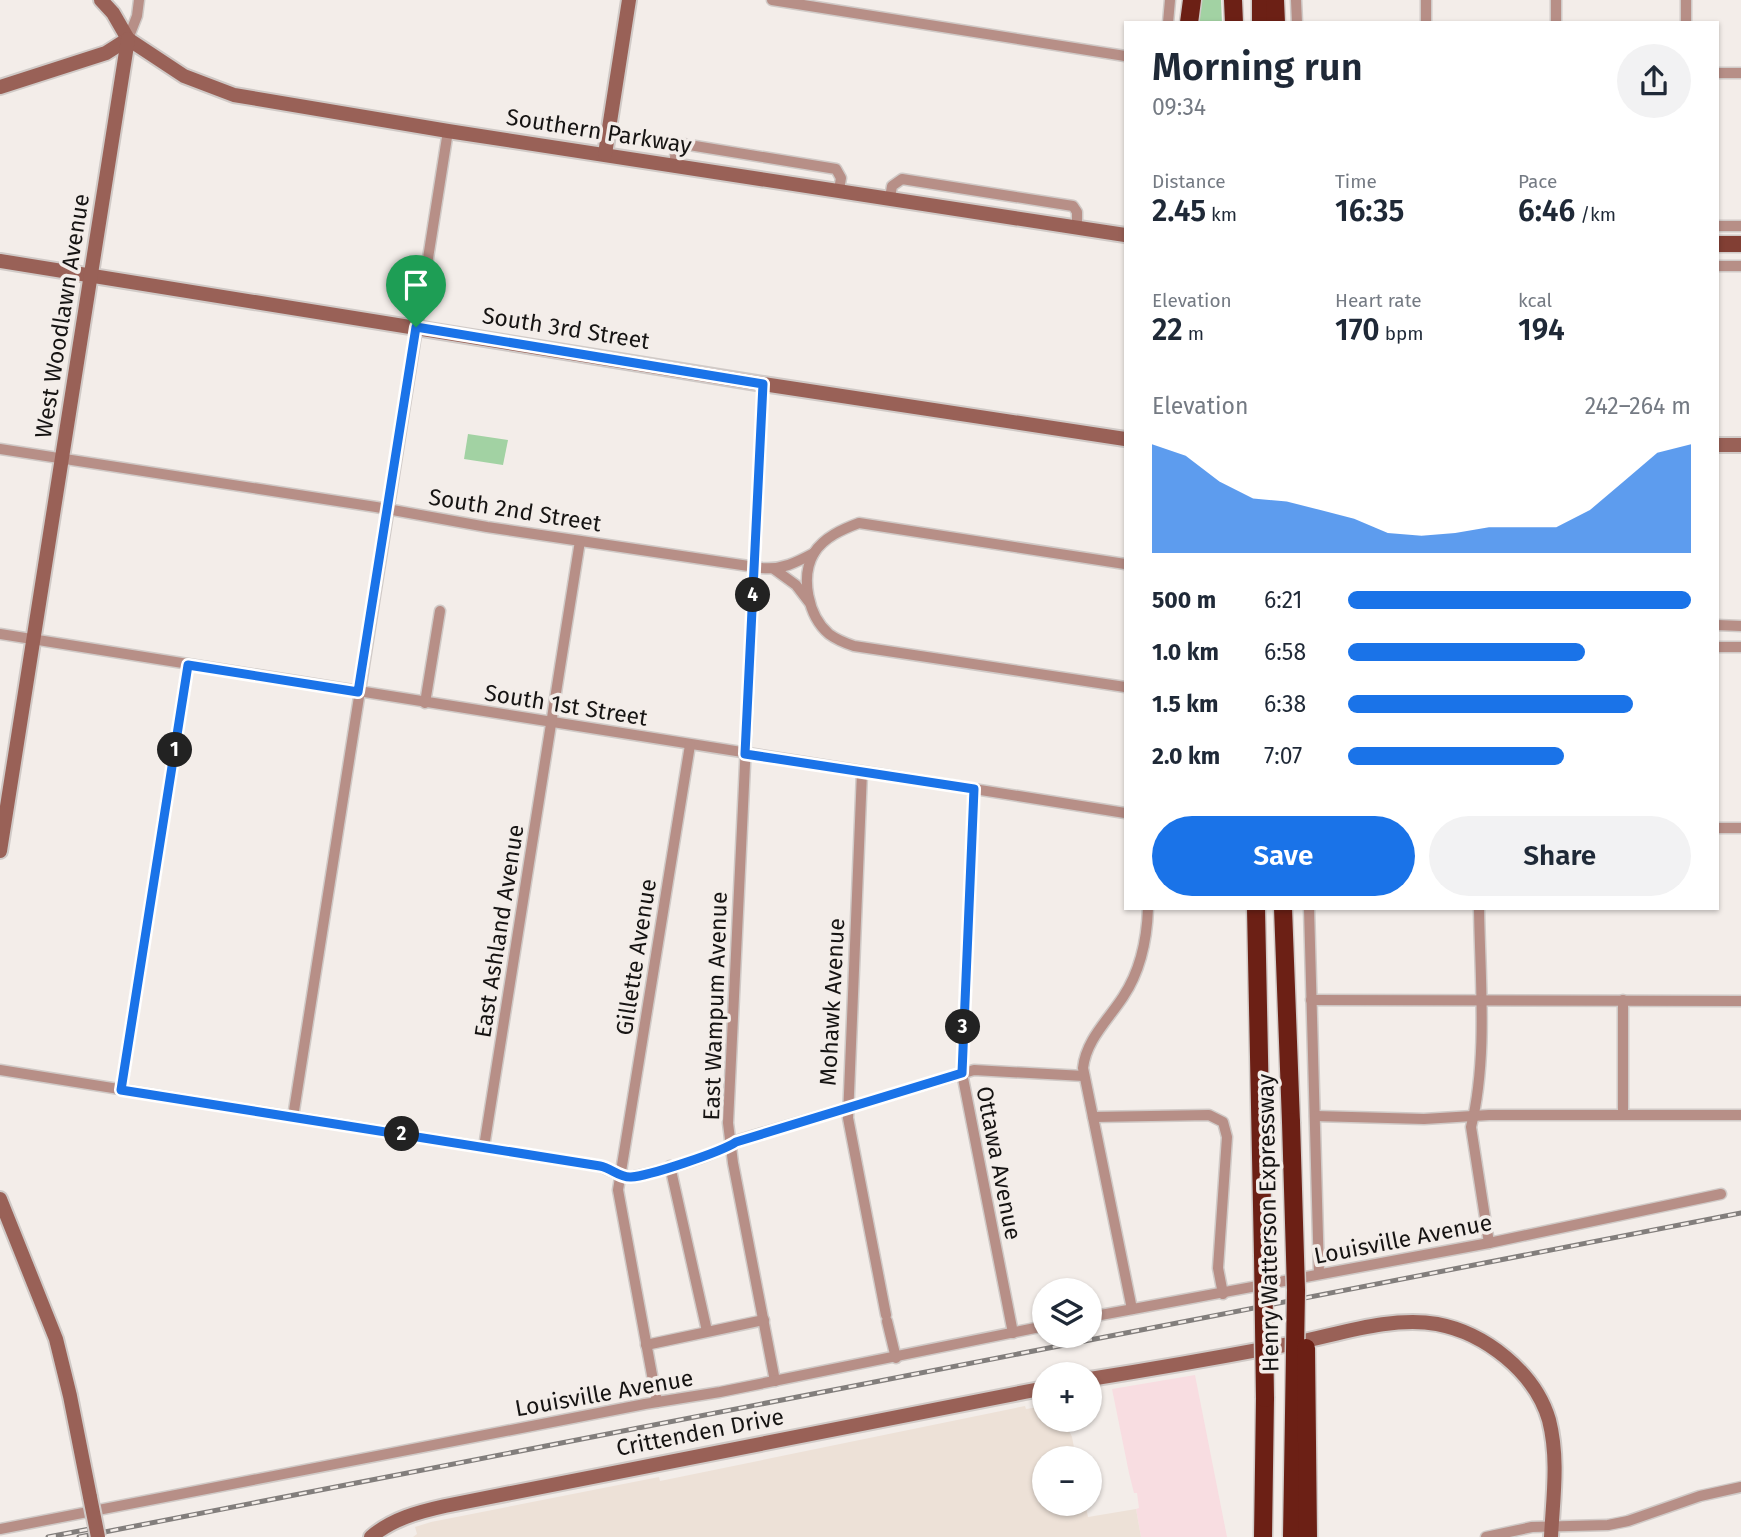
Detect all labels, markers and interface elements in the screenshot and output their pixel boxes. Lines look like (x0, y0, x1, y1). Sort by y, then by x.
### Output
text: Morning run (1152, 44, 1363, 90)
button: share (1617, 44, 1691, 118)
text: 09:34 (1152, 93, 1206, 121)
street label: Southern Parkway (504, 103, 694, 160)
text: Distance (1152, 170, 1226, 193)
text: Time (1335, 170, 1377, 193)
text: Pace (1518, 170, 1557, 193)
street label: West Woodlawn Avenue (29, 192, 95, 440)
text: 2.45 (1152, 193, 1206, 229)
text: 16:35 (1335, 193, 1404, 229)
text: 6:46 (1518, 193, 1575, 229)
text: km (1206, 203, 1237, 226)
text: /km (1575, 203, 1616, 226)
pin (386, 255, 446, 327)
icon: arrive (397, 266, 435, 304)
text: Elevation (1152, 289, 1232, 312)
text: Heart rate (1335, 289, 1422, 312)
text: kcal (1518, 289, 1552, 312)
street label: South 3rd Street (480, 301, 652, 355)
text: 22 (1152, 312, 1183, 348)
text: 170 (1335, 312, 1380, 348)
text: 194 (1518, 312, 1565, 348)
text: m (1183, 322, 1204, 345)
text: bpm (1380, 322, 1423, 345)
text: Elevation (1152, 392, 1248, 420)
text: 242–264 m (1585, 392, 1691, 420)
street label: South 2nd Street (427, 483, 604, 538)
pin: 4 (736, 578, 770, 612)
text: 4 (747, 583, 758, 606)
text: 500 m (1152, 586, 1216, 614)
text: 6:21 (1264, 586, 1303, 614)
text: 1.0 km (1152, 638, 1219, 666)
text: 6:58 (1264, 638, 1306, 666)
street label: South 1st Street (482, 678, 650, 732)
text: 1.5 km (1152, 690, 1218, 718)
text: 6:38 (1264, 690, 1306, 718)
pin: 1 (158, 732, 192, 768)
text: 1 (170, 738, 179, 761)
text: 2.0 km (1152, 742, 1220, 770)
text: 7:07 (1264, 742, 1302, 770)
button: Save (1152, 816, 1415, 896)
button: Share (1429, 816, 1691, 896)
street label: East Ashland Avenue (468, 822, 530, 1040)
street label: Gillette Avenue (610, 877, 662, 1037)
street label: East Wampum Avenue (697, 891, 733, 1121)
street label: Mohawk Avenue (814, 917, 850, 1087)
pin: 3 (946, 1010, 981, 1044)
text: 3 (958, 1015, 967, 1038)
street label: Henry Watterson Expressway (1251, 1073, 1285, 1372)
street label: Ottawa Avenue (970, 1084, 1028, 1242)
pin: 2 (384, 1116, 420, 1152)
text: 2 (397, 1122, 406, 1145)
street label: Louisville Avenue (1312, 1208, 1494, 1270)
map controls (1032, 1278, 1102, 1516)
button: layers (1032, 1278, 1102, 1348)
button: + (1032, 1362, 1102, 1432)
street label: Louisville Avenue (513, 1364, 695, 1422)
street label: Crittenden Drive (614, 1402, 786, 1462)
button: − (1032, 1446, 1102, 1516)

